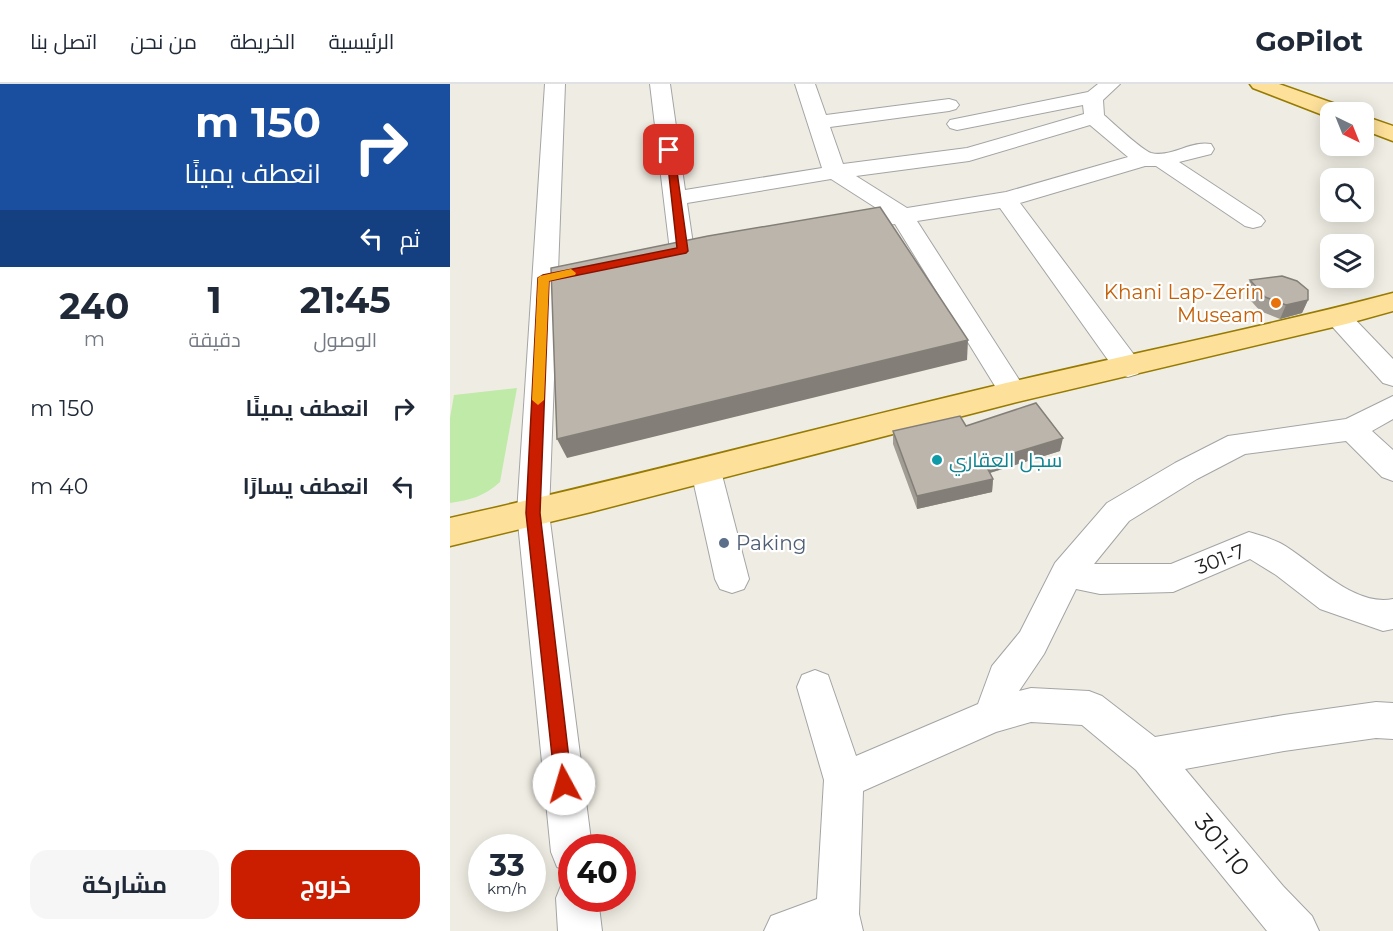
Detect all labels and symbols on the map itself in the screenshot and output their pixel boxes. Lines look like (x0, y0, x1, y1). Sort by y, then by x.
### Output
north arrow (1320, 102, 1374, 156)
pin (643, 124, 694, 175)
place label: Khani Lap-Zerin Museam (1104, 280, 1264, 327)
marker: Khani Lap-Zerin Museam (1269, 296, 1283, 310)
place label: سجل العقاري (949, 448, 1062, 476)
marker: سجل العقاري (930, 453, 944, 467)
place label: Paking (736, 531, 806, 555)
marker: Paking (717, 536, 731, 550)
street label: 301-7 (1192, 539, 1248, 579)
position arrow (532, 752, 596, 816)
street label: 301-10 (1189, 808, 1256, 882)
speed limit sign: 40 (558, 834, 636, 912)

